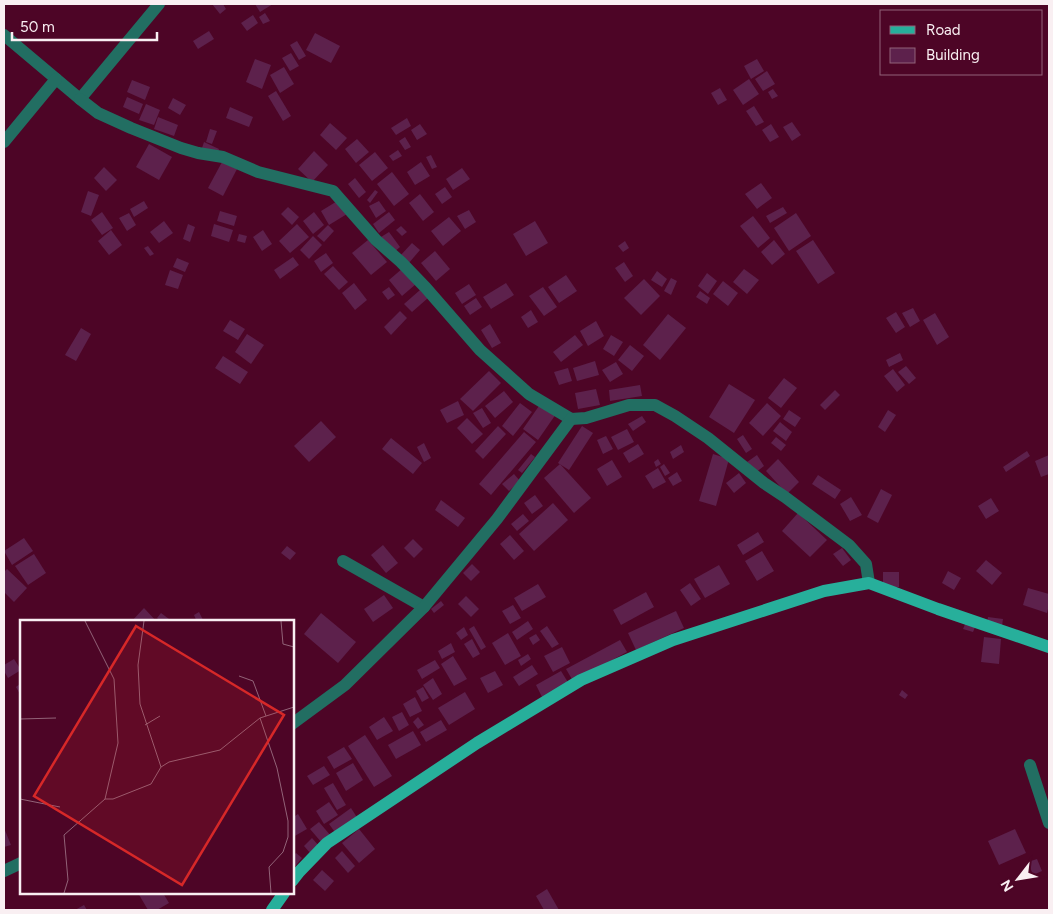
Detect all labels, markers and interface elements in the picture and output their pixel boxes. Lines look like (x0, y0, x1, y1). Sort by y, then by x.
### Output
scale bar (12, 10, 158, 42)
legend (880, 10, 1043, 75)
text: 50 m (20, 18, 55, 36)
text: Road (926, 21, 961, 39)
text: Building (926, 46, 980, 64)
inset map (20, 620, 294, 894)
north arrow (993, 854, 1043, 904)
text: N (997, 876, 1017, 894)

